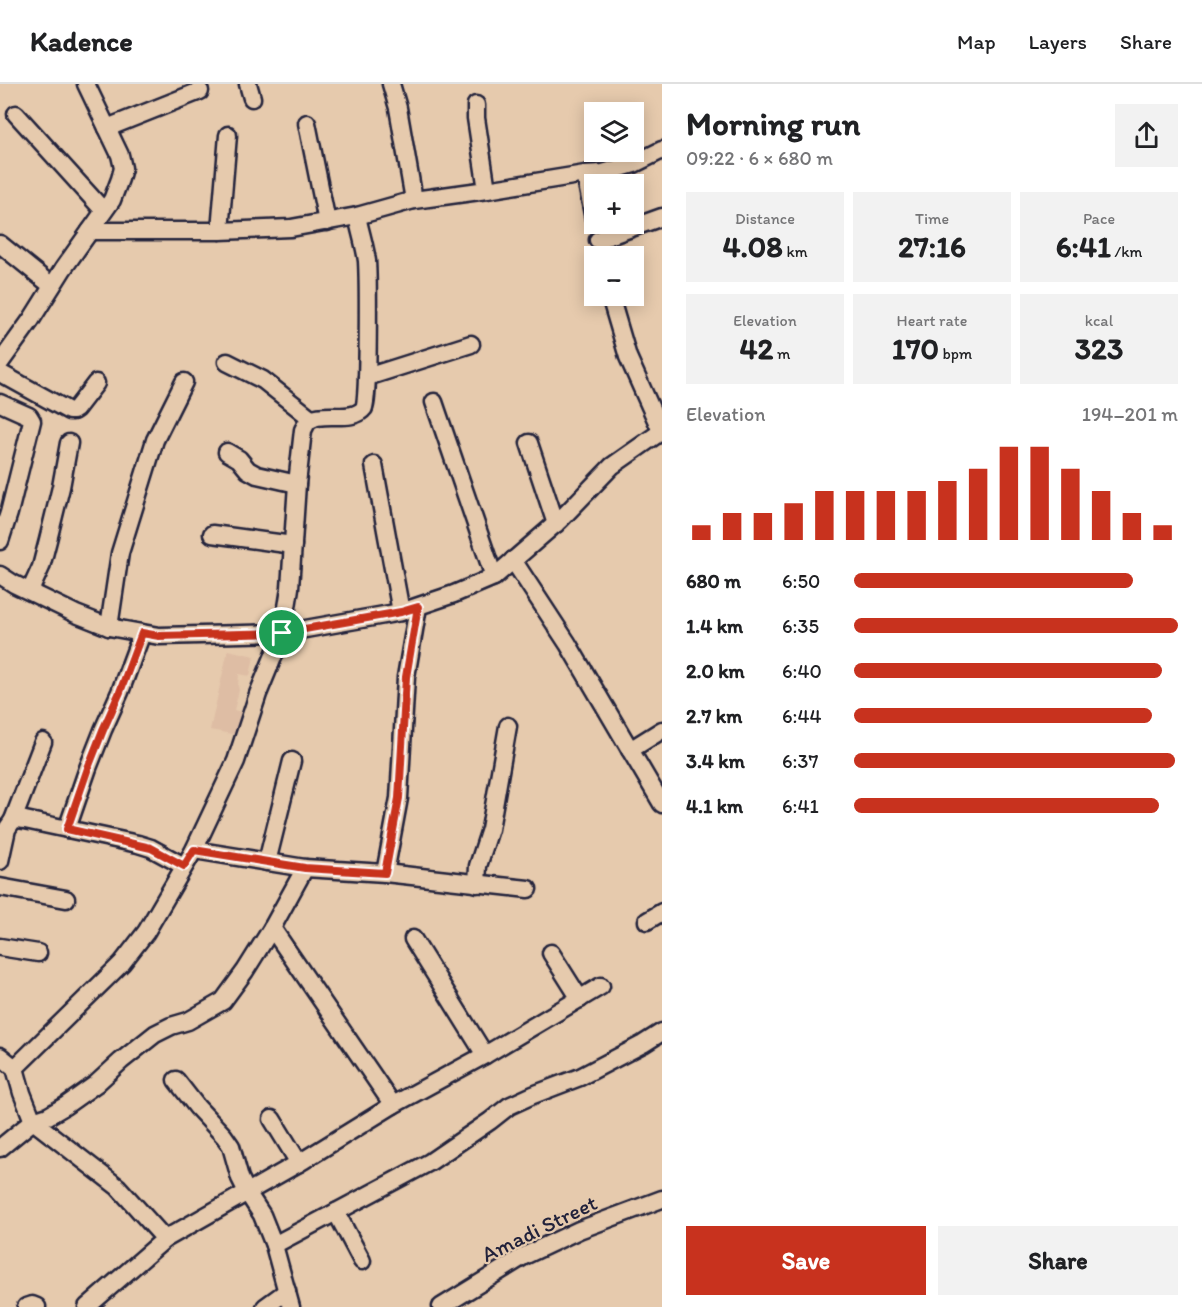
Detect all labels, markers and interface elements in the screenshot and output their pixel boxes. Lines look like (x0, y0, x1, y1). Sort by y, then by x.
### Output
text: Kadence (30, 24, 133, 58)
text: Map (957, 29, 996, 54)
text: Layers (1029, 29, 1087, 54)
text: Share (1120, 29, 1172, 54)
map controls (584, 102, 644, 306)
button: layers (584, 102, 644, 162)
text: Morning run (686, 104, 861, 143)
button: share (1115, 104, 1178, 167)
text: 09:22 · 6 × 680 m (686, 146, 833, 170)
button: + (584, 174, 644, 234)
text: Distance (735, 209, 795, 228)
text: Time (915, 209, 949, 228)
text: Pace (1083, 209, 1115, 228)
text: 4.08 (722, 228, 783, 265)
text: 27:16 (898, 228, 966, 265)
text: 6:41 (1056, 228, 1111, 265)
text: km (783, 242, 808, 261)
text: /km (1111, 242, 1142, 261)
button: − (584, 246, 644, 306)
text: Elevation (733, 311, 797, 330)
text: Heart rate (897, 311, 967, 330)
text: kcal (1085, 311, 1113, 330)
text: 42 (740, 330, 773, 367)
text: 170 (892, 330, 939, 367)
text: 323 (1075, 330, 1123, 367)
text: m (773, 344, 790, 363)
text: bpm (939, 344, 972, 363)
text: Elevation (686, 402, 765, 426)
text: 194–201 m (1082, 402, 1178, 426)
text: 680 m (686, 569, 741, 593)
text: 6:50 (782, 569, 820, 593)
pin (256, 607, 307, 658)
text: 1.4 km (686, 614, 743, 638)
text: 6:35 (782, 614, 819, 638)
icon: arrive (265, 616, 298, 649)
text: 2.0 km (686, 659, 745, 683)
text: 6:40 (782, 659, 822, 683)
text: 2.7 km (686, 704, 742, 728)
text: 6:44 (782, 704, 822, 728)
text: 3.4 km (686, 749, 745, 773)
text: 6:37 (782, 749, 818, 773)
text: 4.1 km (686, 794, 743, 818)
text: 6:41 (782, 794, 819, 818)
street label: Amadi Street (477, 1189, 601, 1268)
button: Save (686, 1226, 926, 1295)
button: Share (938, 1226, 1178, 1295)

